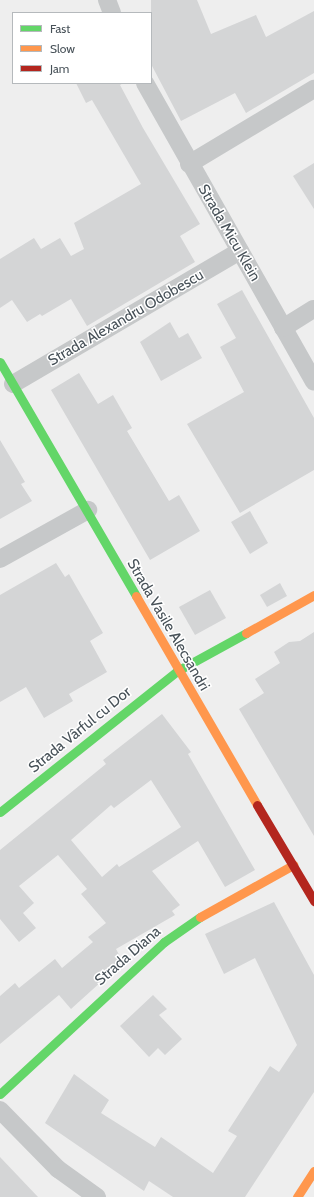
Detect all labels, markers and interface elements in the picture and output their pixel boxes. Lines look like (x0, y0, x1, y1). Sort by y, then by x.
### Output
legend (12, 12, 152, 84)
text: Fast (50, 21, 70, 36)
text: Slow (50, 41, 75, 56)
text: Jam (50, 61, 69, 76)
street label: Strada Micu Klein (194, 181, 264, 285)
street label: Strada Alexandru Odobescu (45, 266, 207, 370)
street label: Strada Vasile Alecsandri (123, 556, 213, 694)
street label: Strada Vârful cu Dor (25, 683, 135, 777)
street label: Strada Diana (91, 923, 165, 989)

